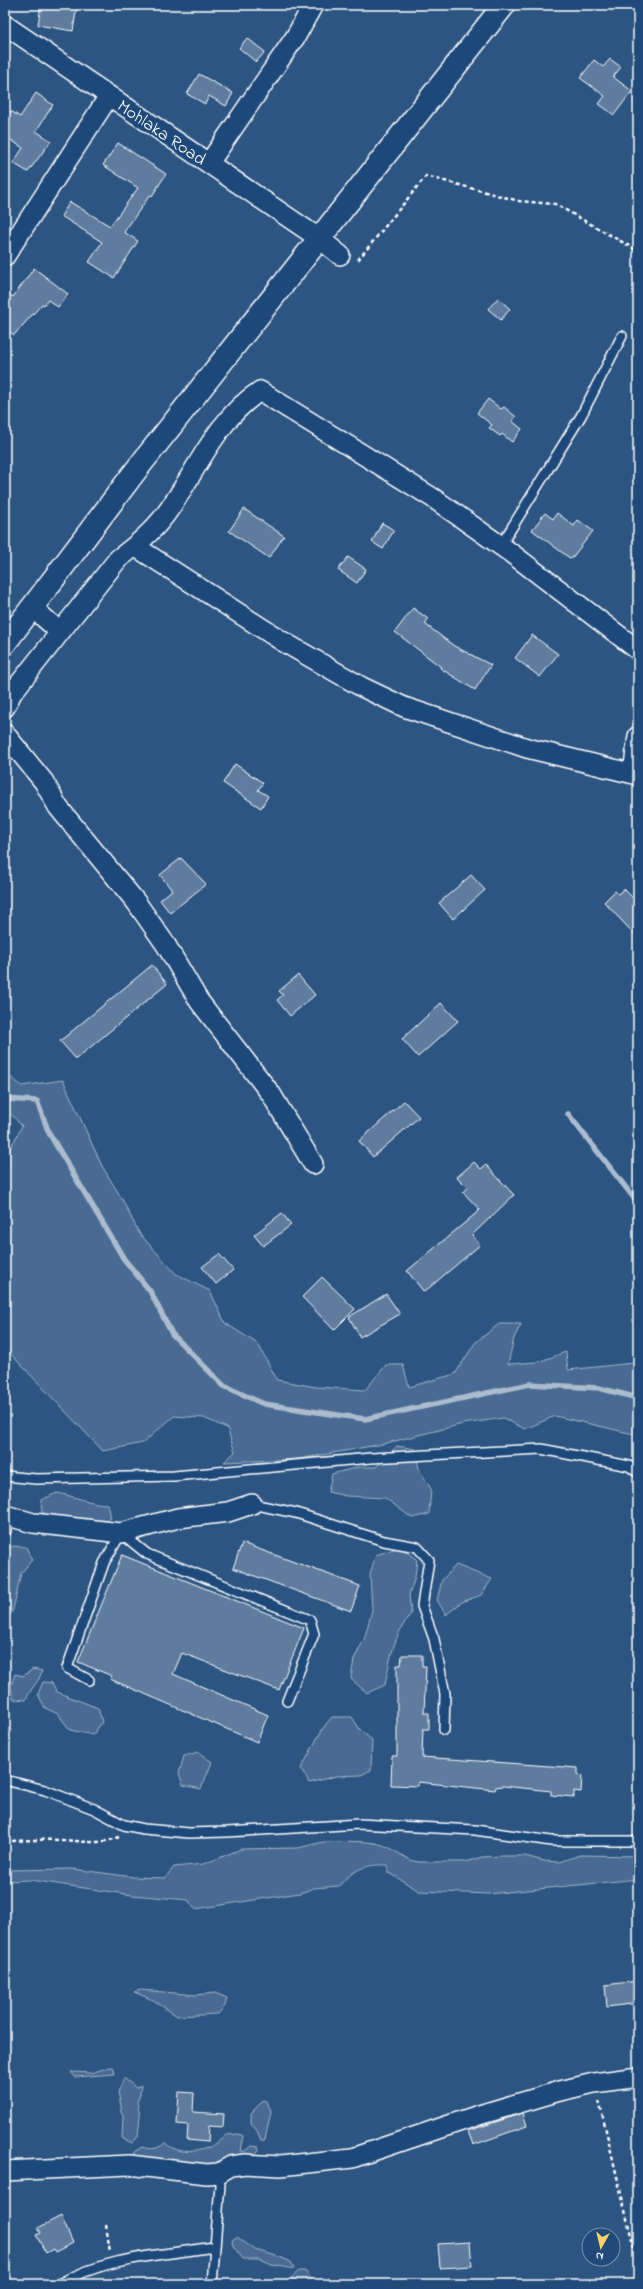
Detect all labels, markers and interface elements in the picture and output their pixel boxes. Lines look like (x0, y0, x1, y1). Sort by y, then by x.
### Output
street label: Mohlaka Road (111, 94, 211, 173)
north arrow (581, 2227, 621, 2267)
text: N (595, 2247, 605, 2264)

